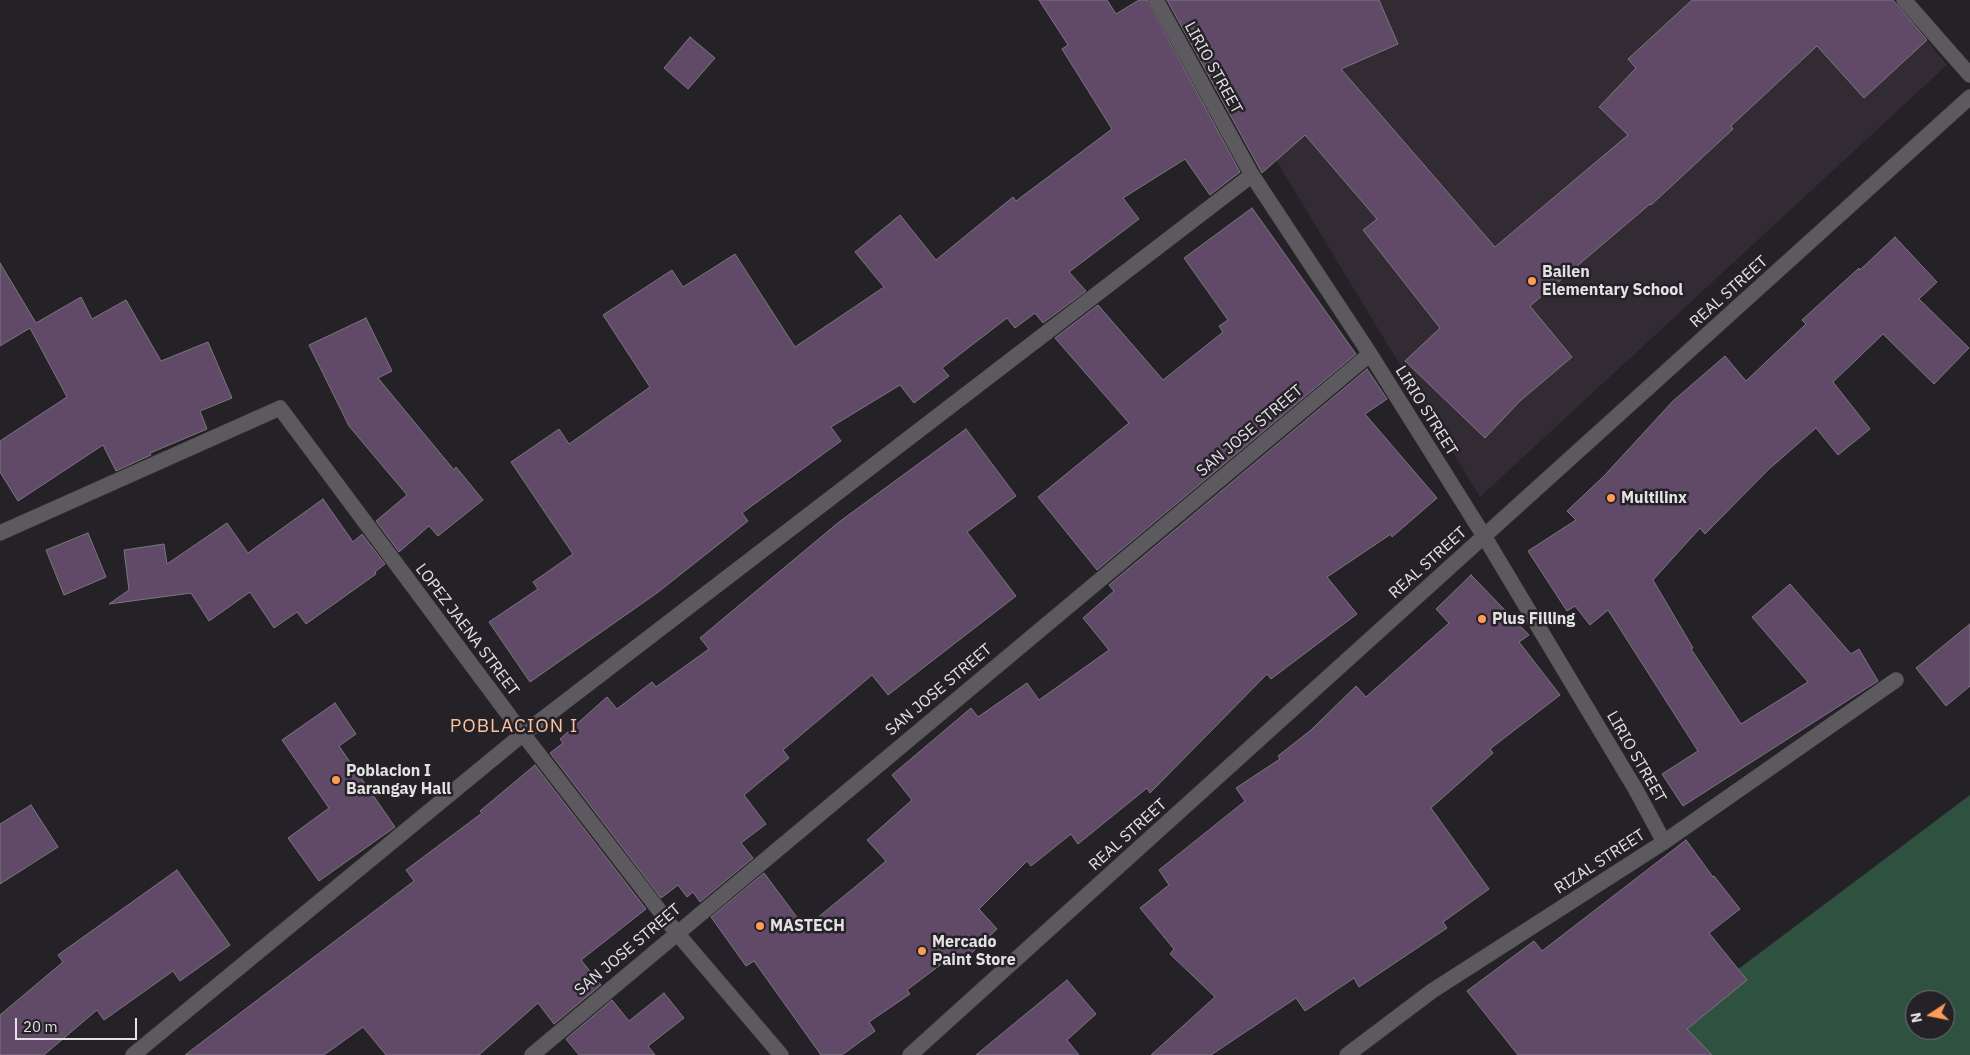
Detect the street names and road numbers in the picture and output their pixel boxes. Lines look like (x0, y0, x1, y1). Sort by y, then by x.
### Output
street label: LIRIO STREET (1180, 19, 1246, 117)
street label: REAL STREET (1686, 252, 1772, 332)
street label: LIRIO STREET (1391, 362, 1461, 460)
street label: SAN JOSE STREET (1193, 381, 1307, 481)
street label: REAL STREET (1385, 523, 1471, 603)
street label: LOPEZ JAENA STREET (411, 560, 523, 700)
street label: SAN JOSE STREET (882, 640, 996, 740)
street label: LIRIO STREET (1602, 708, 1670, 806)
street label: REAL STREET (1085, 795, 1171, 875)
street label: RIZAL STREET (1551, 826, 1649, 898)
street label: SAN JOSE STREET (571, 900, 685, 1000)

